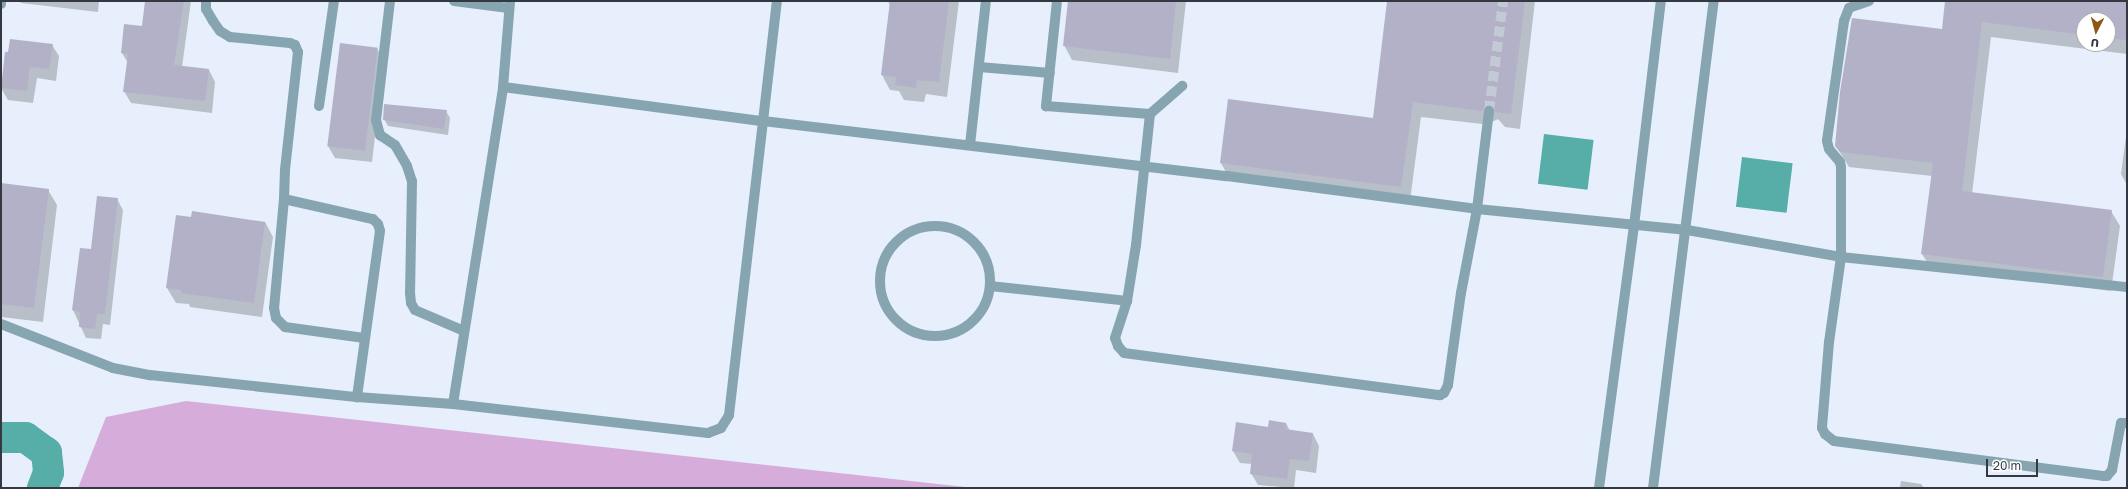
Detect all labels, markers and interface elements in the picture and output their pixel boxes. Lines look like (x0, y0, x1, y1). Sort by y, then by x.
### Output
north arrow (2076, 12, 2116, 52)
text: U (2090, 37, 2099, 50)
scale bar (1988, 451, 2040, 477)
text: 20 m (1993, 458, 2021, 473)

